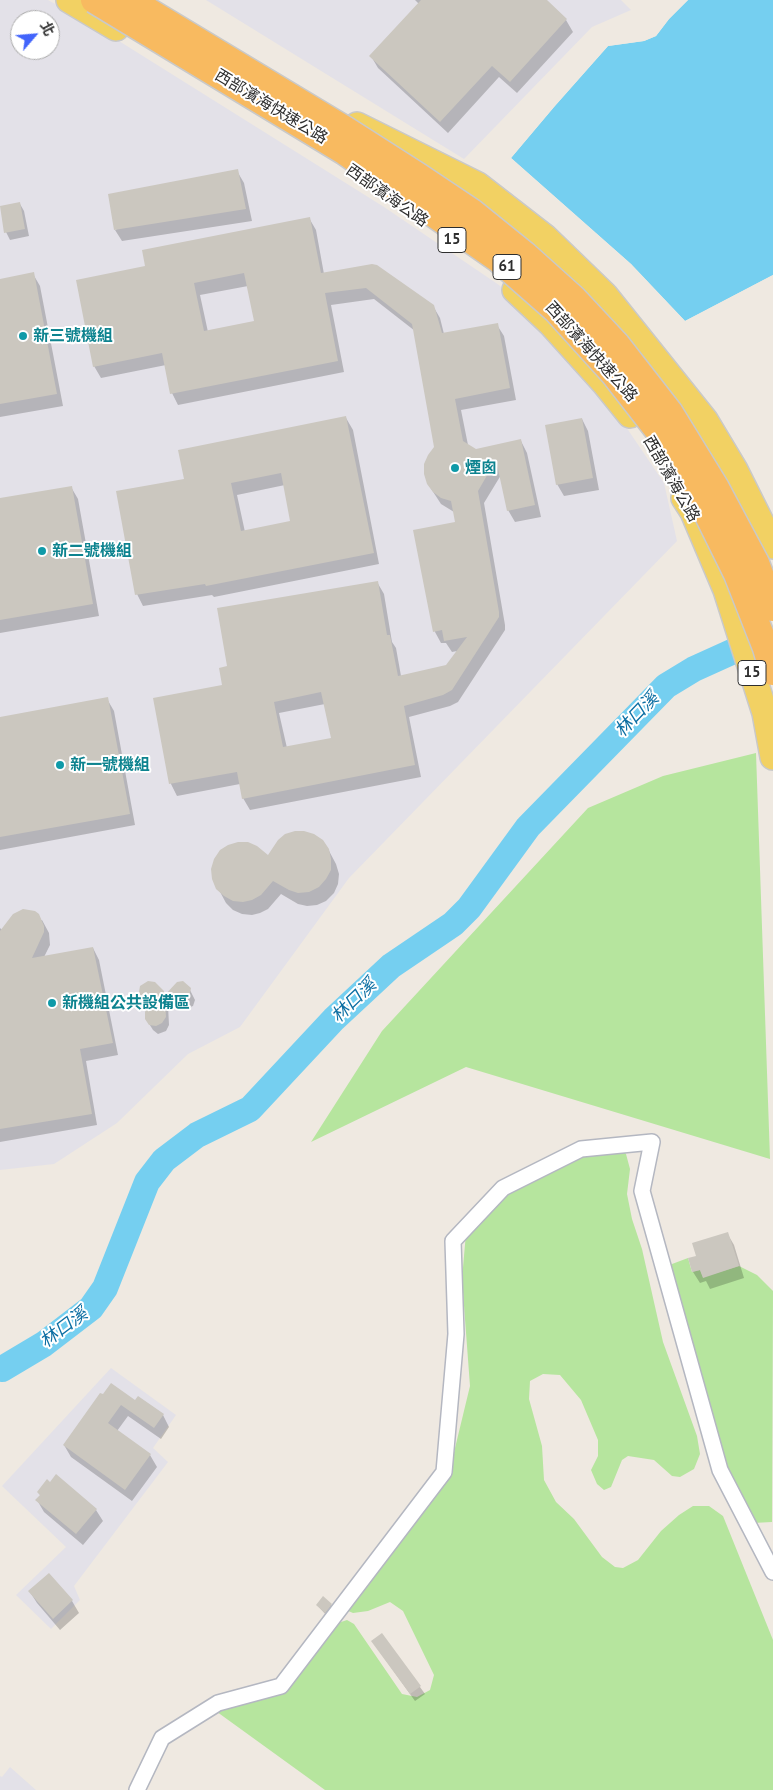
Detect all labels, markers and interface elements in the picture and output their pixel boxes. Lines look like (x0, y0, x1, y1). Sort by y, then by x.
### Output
north arrow (10, 10, 60, 60)
text: 北 (36, 18, 59, 39)
street label: 西部濱海快速公路 (211, 66, 331, 148)
street label: 西部濱海公路 (342, 161, 432, 231)
road number: 15 (438, 228, 466, 252)
road number: 61 (493, 254, 521, 280)
street label: 西部濱海快速公路 (541, 298, 641, 406)
place label: 新三號機組 (33, 326, 113, 346)
marker: 新三號機組 (17, 330, 29, 342)
street label: 西部濱海公路 (639, 433, 703, 525)
place label: 煙囪 (465, 458, 497, 478)
marker: 煙囪 (449, 462, 461, 474)
place label: 新二號機組 (52, 541, 132, 561)
marker: 新二號機組 (36, 545, 48, 557)
road number: 15 (738, 660, 766, 686)
water label: 林口溪 (610, 688, 664, 742)
place label: 新一號機組 (70, 755, 150, 775)
marker: 新一號機組 (54, 759, 66, 771)
water label: 林口溪 (327, 974, 381, 1028)
place label: 新機組公共設備區 (62, 993, 190, 1013)
marker: 新機組公共設備區 (46, 997, 58, 1009)
water label: 林口溪 (36, 1303, 92, 1353)

